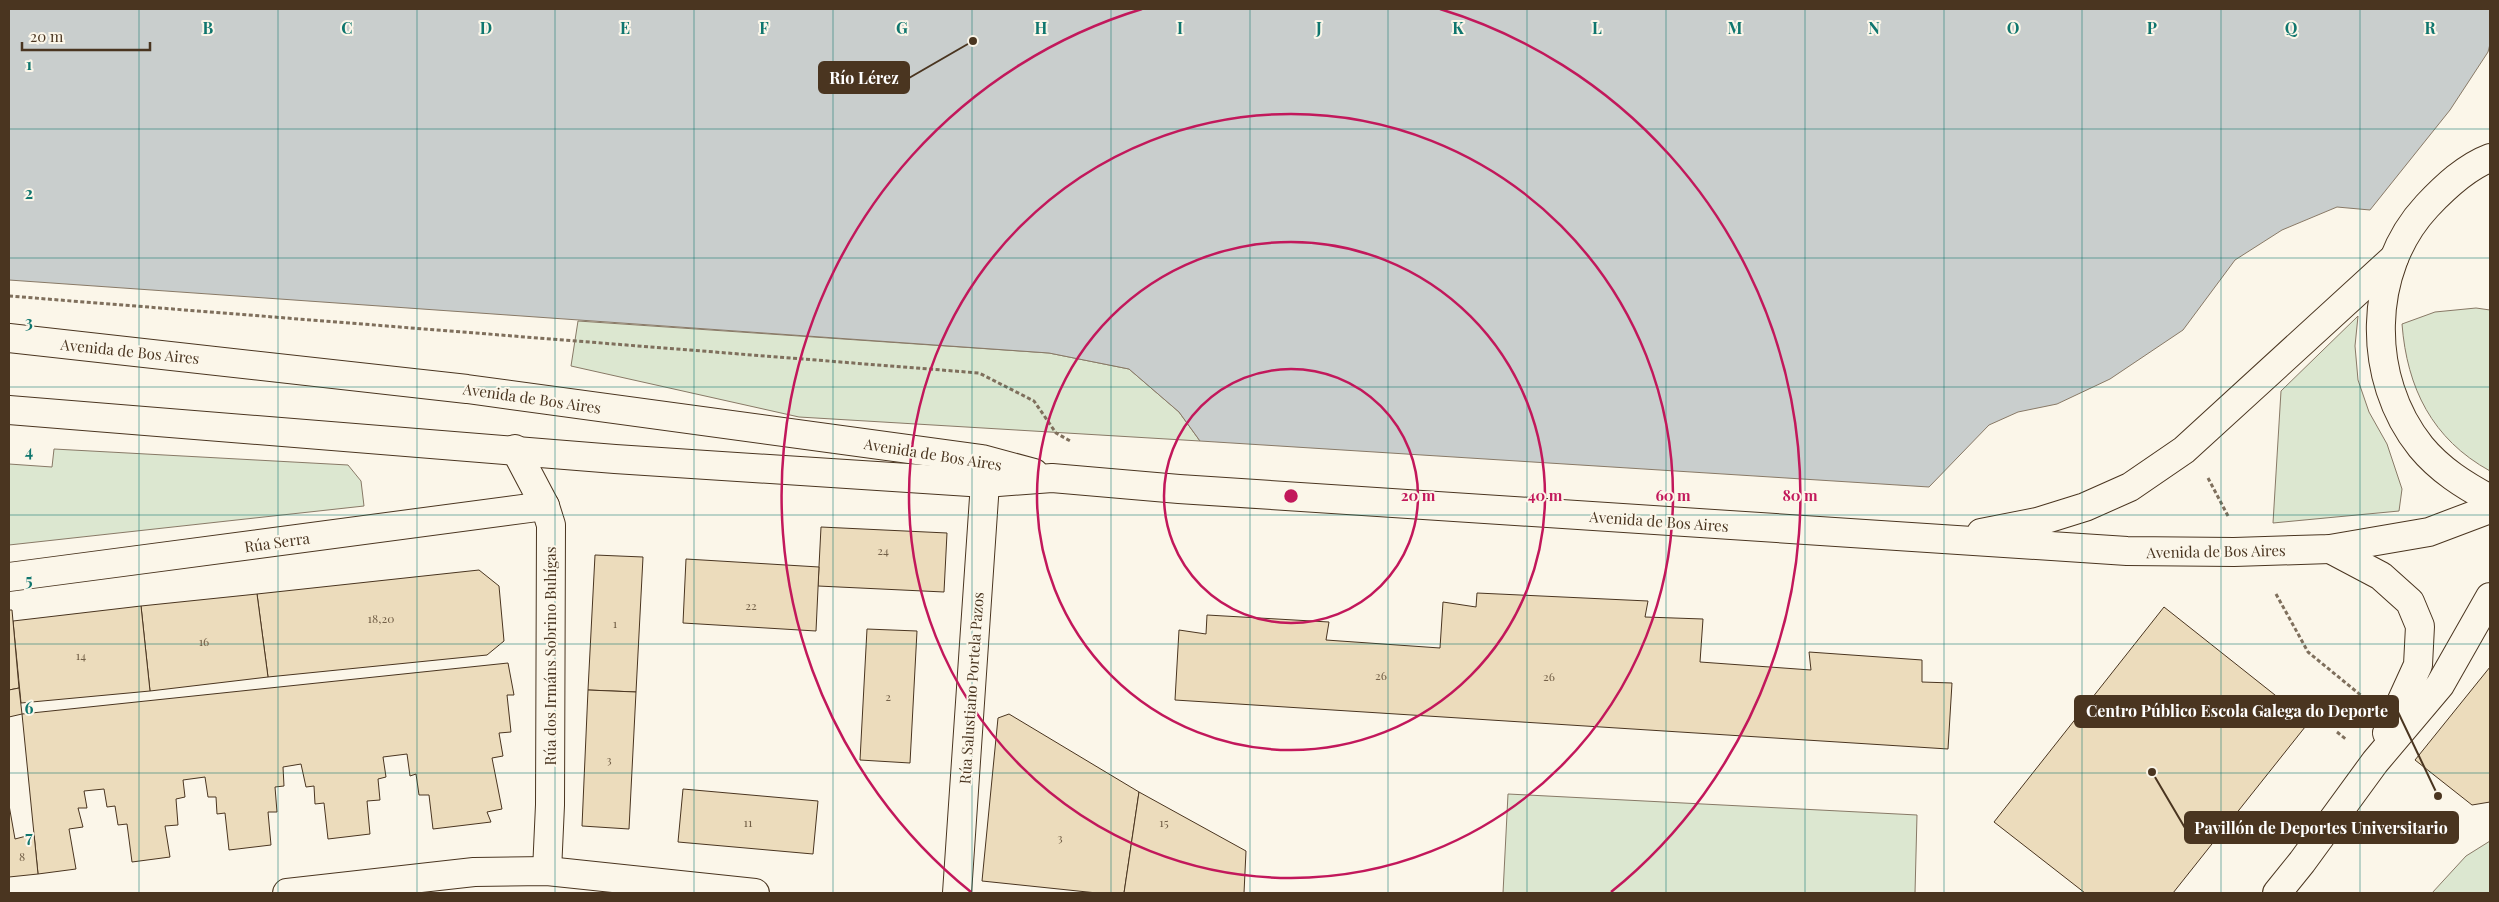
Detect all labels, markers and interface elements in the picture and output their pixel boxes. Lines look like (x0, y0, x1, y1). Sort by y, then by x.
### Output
text: B (203, 17, 214, 38)
text: C (341, 17, 353, 38)
text: D (480, 17, 492, 38)
text: E (620, 17, 630, 38)
text: F (759, 17, 769, 38)
text: G (896, 17, 908, 38)
text: H (1035, 17, 1048, 38)
text: I (1177, 17, 1183, 38)
text: J (1315, 17, 1322, 38)
text: K (1452, 17, 1464, 38)
text: L (1592, 17, 1602, 38)
text: M (1728, 17, 1743, 38)
text: N (1868, 17, 1880, 38)
text: O (2007, 17, 2019, 38)
text: P (2147, 17, 2157, 38)
text: Q (2285, 17, 2298, 38)
text: R (2424, 17, 2436, 38)
scale bar (22, 20, 150, 52)
text: 20 m (30, 26, 64, 46)
text: 1 (26, 53, 32, 74)
callout: Río Lérez (819, 62, 909, 93)
text: Río Lérez (829, 67, 899, 88)
text: 2 (25, 182, 33, 203)
text: 3 (25, 311, 33, 332)
street label: Avenida de Bos Aires (59, 334, 200, 368)
street label: Avenida de Bos Aires (461, 378, 602, 418)
street label: Avenida de Bos Aires (862, 433, 1003, 475)
text: 4 (25, 440, 33, 461)
text: 20 m (1401, 485, 1436, 505)
text: 40 m (1528, 485, 1563, 505)
text: 60 m (1655, 485, 1691, 505)
text: 80 m (1782, 485, 1818, 505)
centre of rings (1282, 487, 1300, 505)
street label: Avenida de Bos Aires (1588, 506, 1729, 536)
street label: Rúa Serra (243, 527, 312, 556)
street label: Avenida de Bos Aires (2145, 540, 2286, 562)
house number: 24 (877, 542, 889, 558)
street label: Rúa dos Irmáns Sobrino Buhígas (540, 547, 560, 765)
text: 5 (25, 569, 33, 590)
street label: Rúa Salustiano Portela Pazos (954, 591, 988, 785)
house number: 22 (745, 597, 757, 613)
house number: 18,20 (368, 610, 394, 626)
house number: 1 (613, 615, 618, 631)
house number: 16 (199, 633, 209, 649)
house number: 14 (76, 647, 86, 663)
house number: 26 (1375, 667, 1387, 683)
house number: 26 (1543, 668, 1555, 684)
house number: 2 (885, 688, 891, 704)
callout: Centro Público Escola Galega do Deporte (2075, 696, 2398, 727)
text: 6 (25, 697, 34, 718)
text: Centro Público Escola Galega do Deporte (2086, 700, 2388, 721)
house number: 3 (606, 751, 612, 767)
callout: Pavillón de Deportes Universitario (2185, 812, 2458, 843)
house number: 11 (744, 814, 753, 830)
house number: 15 (1159, 814, 1169, 830)
text: Pavillón de Deportes Universitario (2194, 817, 2448, 838)
text: 7 (25, 826, 33, 847)
house number: 3 (1057, 829, 1063, 845)
house number: 8 (19, 848, 25, 864)

